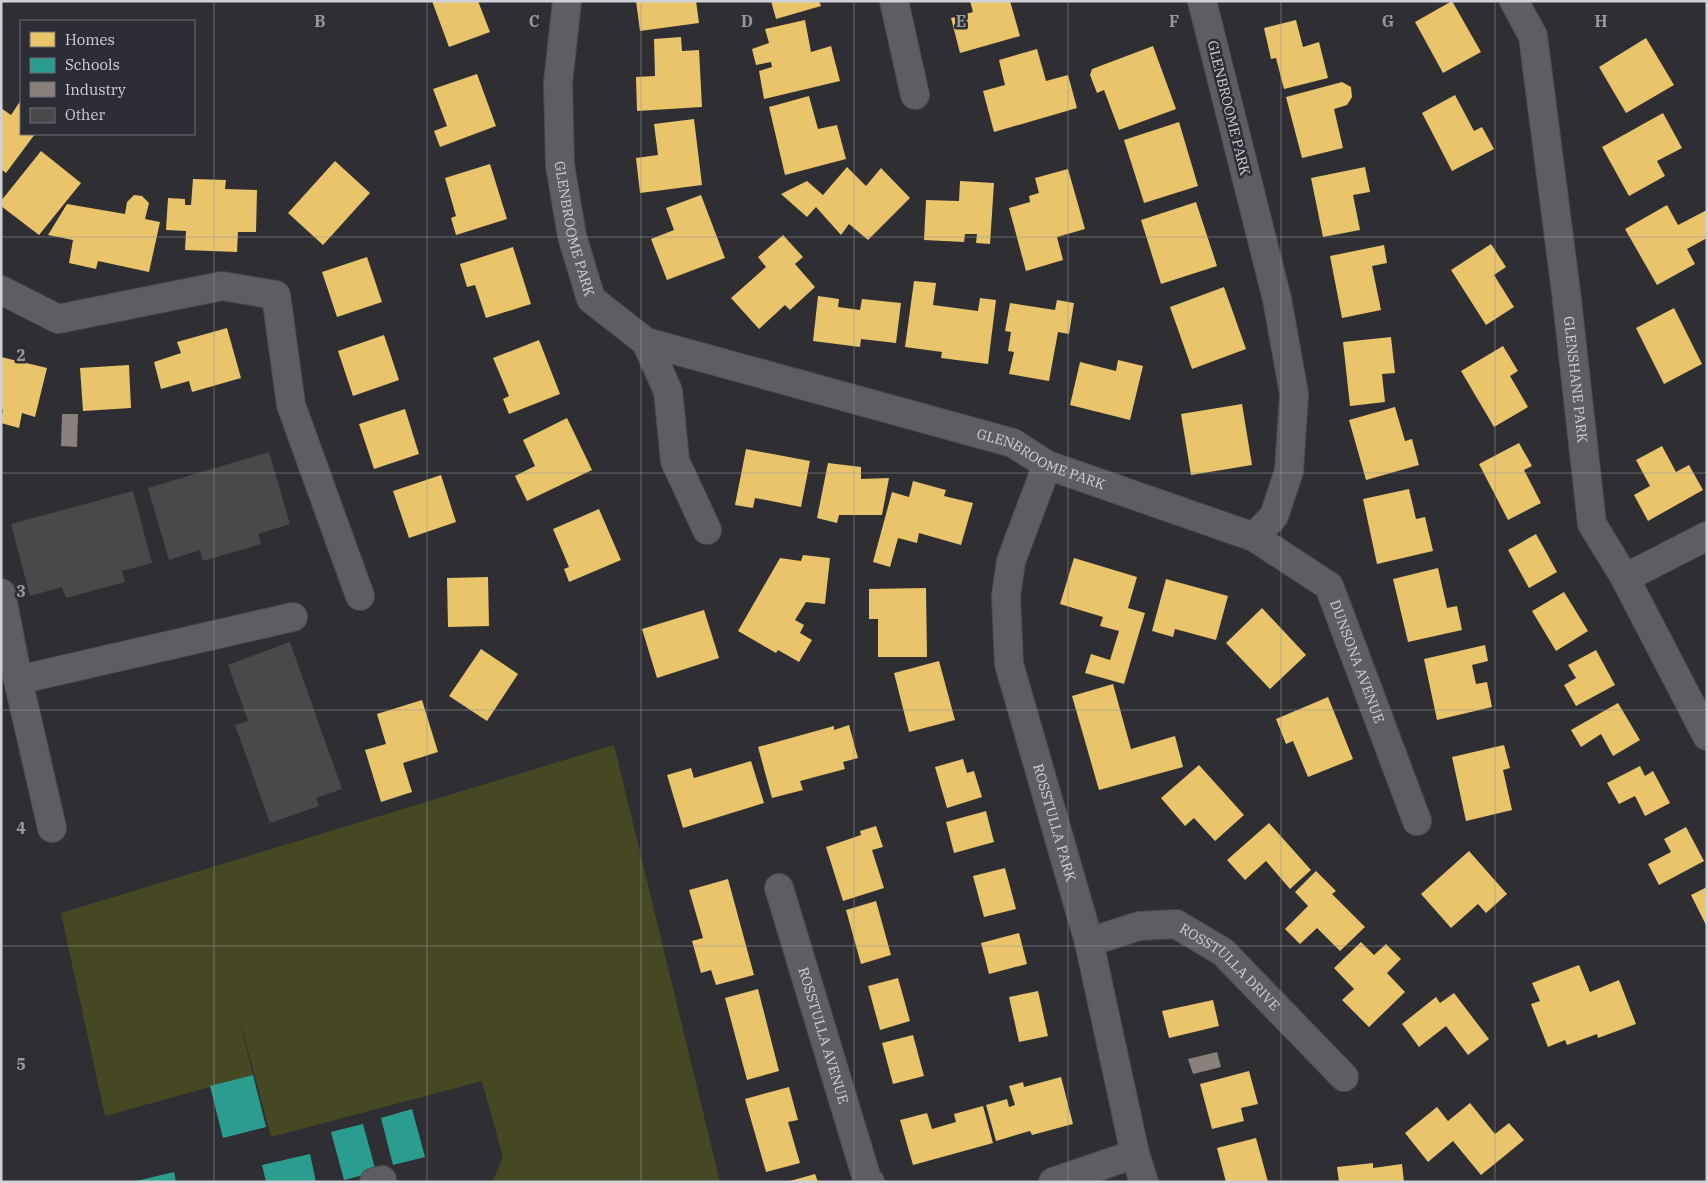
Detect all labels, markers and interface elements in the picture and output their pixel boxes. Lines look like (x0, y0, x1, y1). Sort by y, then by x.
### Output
text: B (314, 11, 326, 31)
text: C (529, 11, 539, 31)
text: D (741, 11, 753, 31)
text: E (956, 11, 966, 31)
text: F (1169, 11, 1179, 31)
text: G (1382, 11, 1394, 31)
text: H (1595, 11, 1608, 31)
legend (20, 20, 195, 135)
text: Homes (65, 30, 115, 49)
street label: GLENBROOME PARK (1204, 39, 1255, 178)
text: Schools (65, 55, 120, 74)
text: Industry (65, 80, 126, 99)
text: Other (65, 105, 105, 124)
street label: GLENBROOME PARK (550, 160, 599, 299)
street label: GLENSHANE PARK (1560, 315, 1592, 444)
text: 2 (16, 345, 26, 365)
street label: GLENBROOME PARK (975, 424, 1108, 494)
text: 3 (16, 581, 26, 601)
street label: DUNSONA AVENUE (1326, 597, 1388, 726)
street label: ROSSTULLA PARK (1029, 762, 1080, 884)
text: 4 (16, 818, 26, 838)
street label: ROSSTULLA DRIVE (1176, 919, 1284, 1015)
street label: ROSSTULLA AVENUE (794, 965, 853, 1106)
text: 5 (16, 1054, 26, 1074)

